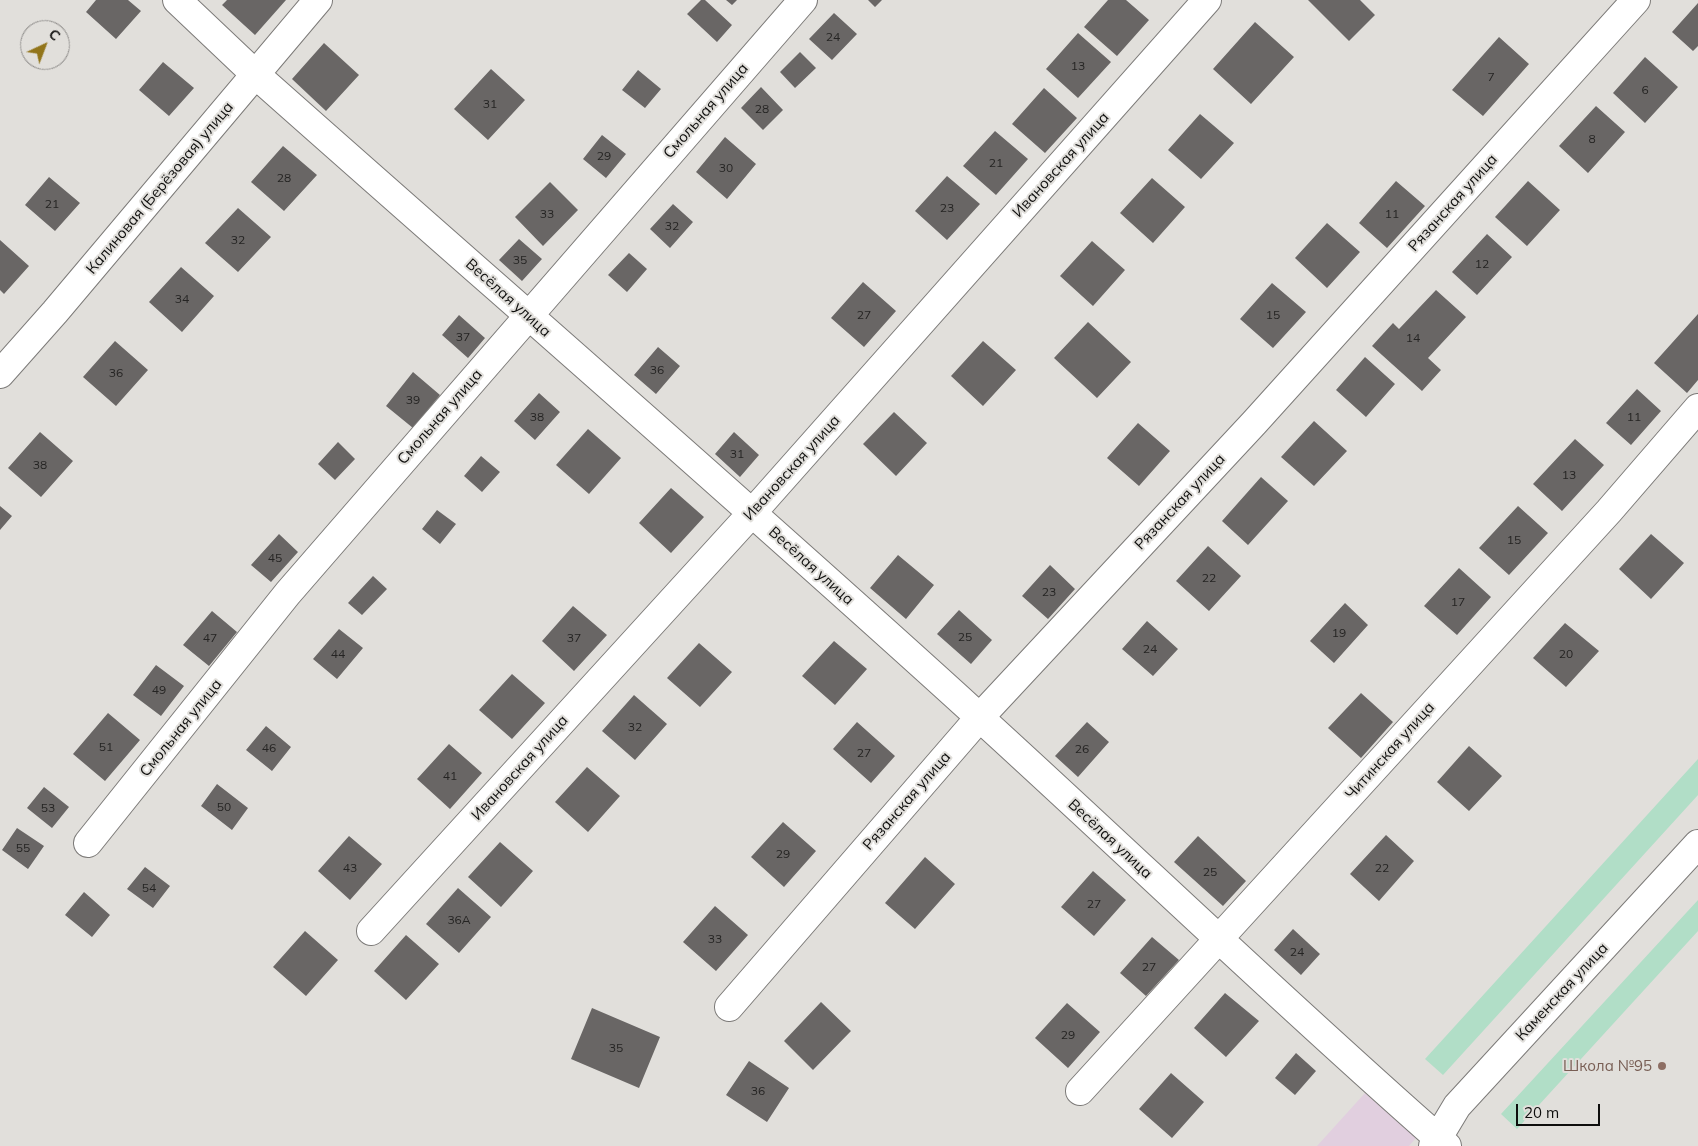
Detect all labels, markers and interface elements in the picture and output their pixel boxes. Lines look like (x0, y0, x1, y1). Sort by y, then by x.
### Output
north arrow (20, 20, 70, 70)
text: С (45, 25, 64, 45)
house number: 24 (826, 30, 840, 44)
house number: 13 (1071, 59, 1085, 73)
street label: Смольная улица (660, 60, 752, 162)
house number: 7 (1487, 70, 1495, 84)
house number: 6 (1641, 83, 1649, 97)
house number: 31 (483, 97, 497, 111)
street label: Калиновая (Берёзовая) улица (83, 98, 237, 278)
house number: 28 (755, 102, 769, 116)
street label: Ивановская улица (1009, 109, 1113, 221)
house number: 8 (1588, 132, 1596, 146)
house number: 29 (597, 149, 611, 163)
street label: Рязанская улица (1405, 151, 1501, 255)
house number: 21 (989, 156, 1003, 170)
house number: 30 (719, 161, 733, 175)
house number: 28 (277, 171, 291, 185)
house number: 21 (45, 197, 59, 211)
house number: 23 (940, 201, 954, 215)
house number: 33 (540, 207, 554, 221)
house number: 11 (1385, 207, 1399, 221)
house number: 32 (665, 219, 679, 233)
house number: 32 (231, 233, 245, 247)
house number: 35 (513, 253, 527, 267)
street label: Весёлая улица (462, 255, 554, 341)
house number: 12 (1475, 257, 1489, 271)
house number: 34 (175, 292, 189, 306)
house number: 27 (857, 308, 871, 322)
house number: 15 (1266, 308, 1280, 322)
house number: 37 (456, 330, 470, 344)
house number: 14 (1406, 331, 1420, 345)
house number: 36 (650, 363, 664, 377)
house number: 36 (109, 366, 123, 380)
street label: Смольная улица (394, 366, 486, 468)
house number: 39 (406, 393, 420, 407)
house number: 38 (530, 410, 544, 424)
house number: 11 (1627, 410, 1641, 424)
street label: Ивановская улица (740, 412, 844, 524)
house number: 31 (730, 447, 744, 461)
street label: Рязанская улица (1131, 450, 1229, 554)
house number: 38 (33, 458, 47, 472)
house number: 13 (1562, 468, 1576, 482)
street label: Весёлая улица (765, 523, 857, 609)
house number: 15 (1507, 533, 1521, 547)
house number: 45 (268, 551, 282, 565)
house number: 22 (1202, 571, 1216, 585)
house number: 23 (1042, 585, 1056, 599)
house number: 17 (1451, 595, 1465, 609)
house number: 19 (1332, 626, 1346, 640)
house number: 25 (958, 630, 972, 644)
house number: 47 (203, 631, 217, 645)
house number: 37 (567, 631, 581, 645)
house number: 24 (1143, 642, 1157, 656)
house number: 44 (331, 647, 345, 661)
house number: 20 (1559, 647, 1573, 661)
street label: Смольная улица (136, 676, 226, 780)
house number: 49 (152, 683, 166, 697)
street label: Читинская улица (1342, 699, 1438, 803)
street label: Ивановская улица (468, 712, 572, 824)
house number: 32 (628, 720, 642, 734)
house number: 51 (99, 740, 113, 754)
house number: 46 (262, 741, 276, 755)
house number: 26 (1075, 742, 1089, 756)
house number: 27 (857, 746, 871, 760)
street label: Рязанская улица (859, 748, 955, 854)
house number: 41 (443, 769, 457, 783)
street label: Весёлая улица (1064, 796, 1156, 882)
house number: 50 (217, 800, 231, 814)
house number: 53 (41, 801, 55, 815)
house number: 55 (16, 841, 30, 855)
house number: 29 (776, 847, 790, 861)
house number: 43 (343, 861, 357, 875)
house number: 22 (1375, 861, 1389, 875)
house number: 25 (1203, 865, 1217, 879)
house number: 54 (142, 881, 156, 895)
house number: 27 (1087, 897, 1101, 911)
house number: 36А (447, 913, 471, 927)
house number: 33 (708, 932, 722, 946)
street label: Каменская улица (1512, 939, 1612, 1045)
house number: 24 (1290, 945, 1304, 959)
house number: 27 (1142, 960, 1156, 974)
house number: 29 (1061, 1028, 1075, 1042)
house number: 35 (609, 1041, 623, 1055)
place label: Школа №95 (1563, 1057, 1652, 1075)
marker: Школа №95 (1656, 1060, 1668, 1072)
house number: 36 (751, 1084, 765, 1098)
scale bar (1518, 1094, 1602, 1126)
text: 20 m (1524, 1103, 1559, 1122)

